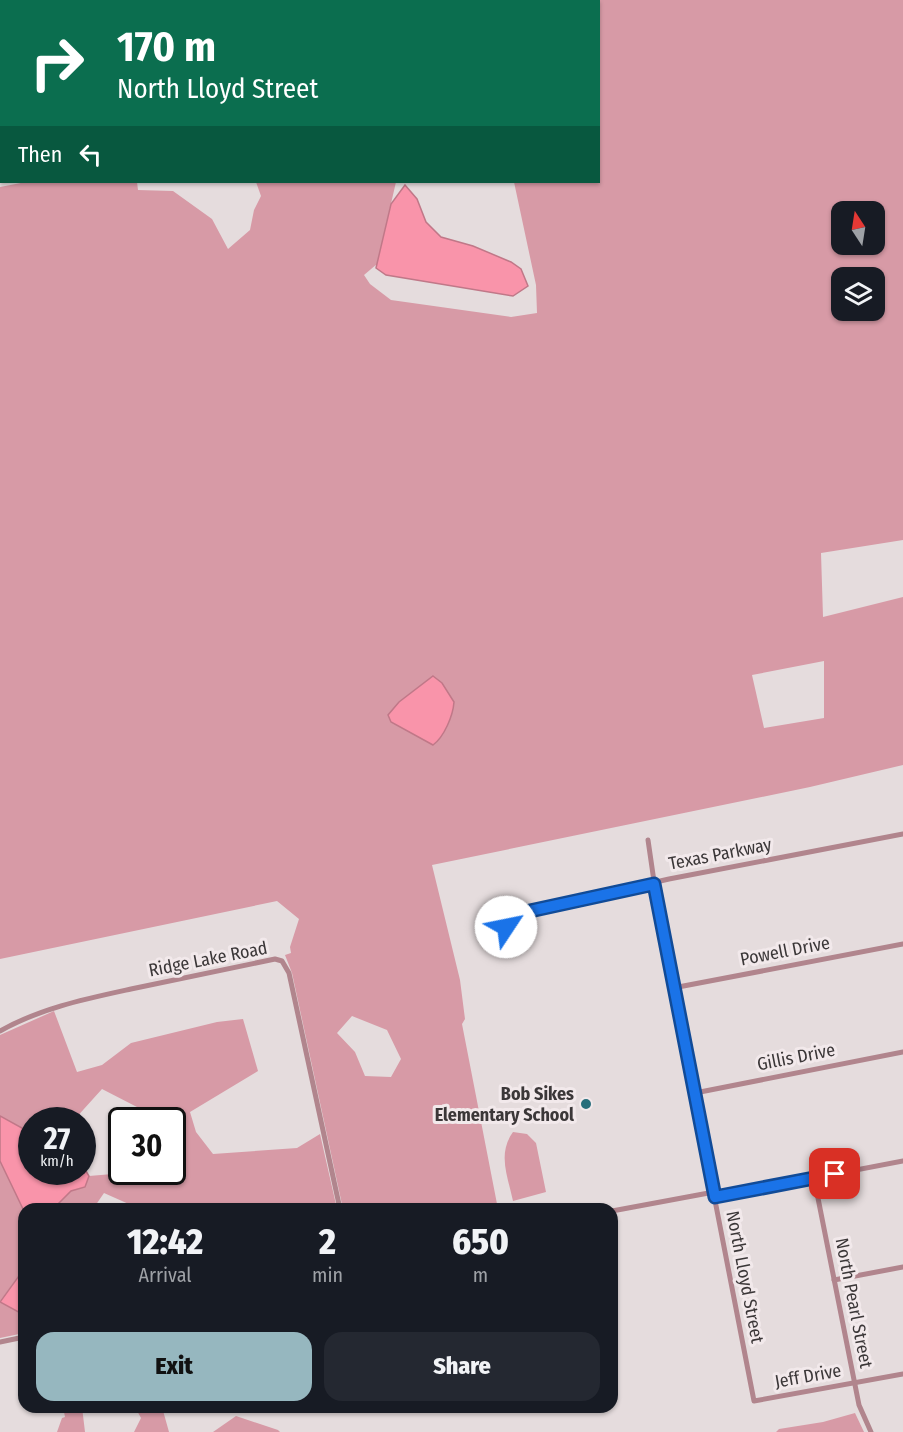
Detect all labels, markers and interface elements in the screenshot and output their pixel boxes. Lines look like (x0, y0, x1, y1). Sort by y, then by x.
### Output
text: 170 m (117, 22, 216, 72)
icon: right (18, 24, 96, 102)
text: North Lloyd Street (117, 73, 318, 105)
icon: left (74, 138, 107, 171)
text: Then (18, 141, 62, 168)
north arrow (831, 201, 885, 255)
map controls (831, 201, 885, 321)
button: layers (831, 267, 885, 321)
street label: Texas Parkway (667, 833, 773, 875)
position arrow (474, 895, 538, 959)
street label: Powell Drive (738, 932, 832, 970)
street label: Ridge Lake Road (147, 937, 269, 981)
street label: Gillis Drive (755, 1039, 837, 1075)
place label: Bob Sikes Elementary School (435, 1083, 574, 1126)
marker: Bob Sikes Elementary School (579, 1097, 593, 1111)
speed limit sign: 30 (108, 1107, 186, 1185)
text: 27 (44, 1121, 70, 1157)
pin (809, 1148, 860, 1199)
text: km/h (40, 1152, 74, 1170)
icon: arrive (818, 1157, 851, 1190)
street label: North Lloyd Street (721, 1209, 769, 1345)
text: 12:42 (127, 1220, 203, 1264)
text: 2 (319, 1220, 336, 1264)
text: 650 (452, 1220, 509, 1264)
street label: North Pearl Street (831, 1236, 877, 1370)
text: Arrival (139, 1263, 192, 1287)
text: min (312, 1263, 343, 1287)
text: m (473, 1263, 488, 1287)
button: Exit (36, 1332, 312, 1401)
button: Share (324, 1332, 600, 1401)
street label: Jeff Drive (773, 1359, 843, 1393)

